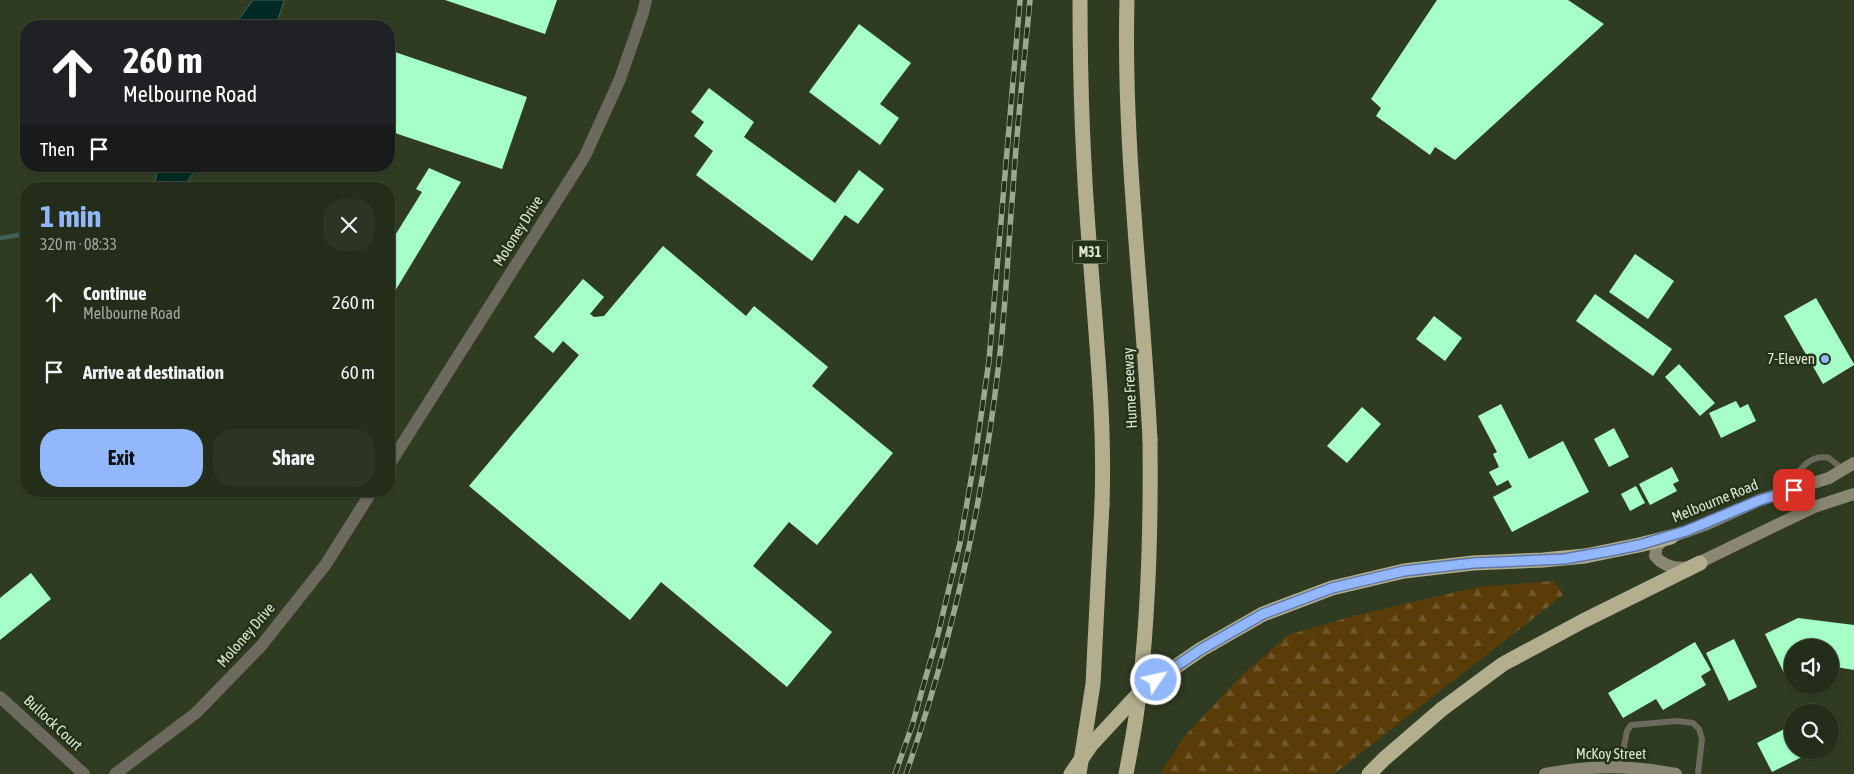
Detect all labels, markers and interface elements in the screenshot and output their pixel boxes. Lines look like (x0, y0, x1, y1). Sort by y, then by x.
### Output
icon: ahead (40, 40, 105, 105)
text: 260 m (123, 40, 202, 80)
text: Melbourne Road (123, 81, 257, 107)
icon: arrive (85, 135, 113, 163)
text: Then (40, 138, 75, 160)
street label: Moloney Drive (489, 192, 546, 269)
text: 1 min (40, 199, 101, 233)
button: close (323, 199, 375, 251)
text: 320 m · 08:33 (40, 235, 117, 253)
road number: M31 (1072, 240, 1108, 264)
text: Continue (83, 282, 147, 304)
icon: ahead (40, 288, 68, 316)
text: 260 m (332, 291, 375, 313)
text: Melbourne Road (83, 304, 181, 322)
street label: Hume Freeway (1119, 347, 1140, 429)
place label: 7-Eleven (1767, 350, 1815, 367)
marker: 7-Eleven (1819, 353, 1831, 365)
icon: arrive (40, 358, 68, 386)
text: Arrive at destination (83, 361, 224, 383)
text: 60 m (341, 361, 375, 383)
button: Exit (40, 429, 203, 487)
button: Share (213, 429, 375, 487)
pin (1773, 469, 1815, 511)
street label: Melbourne Road (1669, 476, 1760, 526)
icon: arrive (1780, 476, 1808, 504)
street label: Moloney Drive (213, 599, 278, 670)
map controls (1784, 639, 1839, 759)
button: sound (1784, 639, 1839, 694)
position arrow (1129, 653, 1181, 705)
street label: Bullock Court (21, 692, 86, 754)
button: search (1784, 704, 1839, 759)
street label: McKoy Street (1576, 745, 1646, 762)

